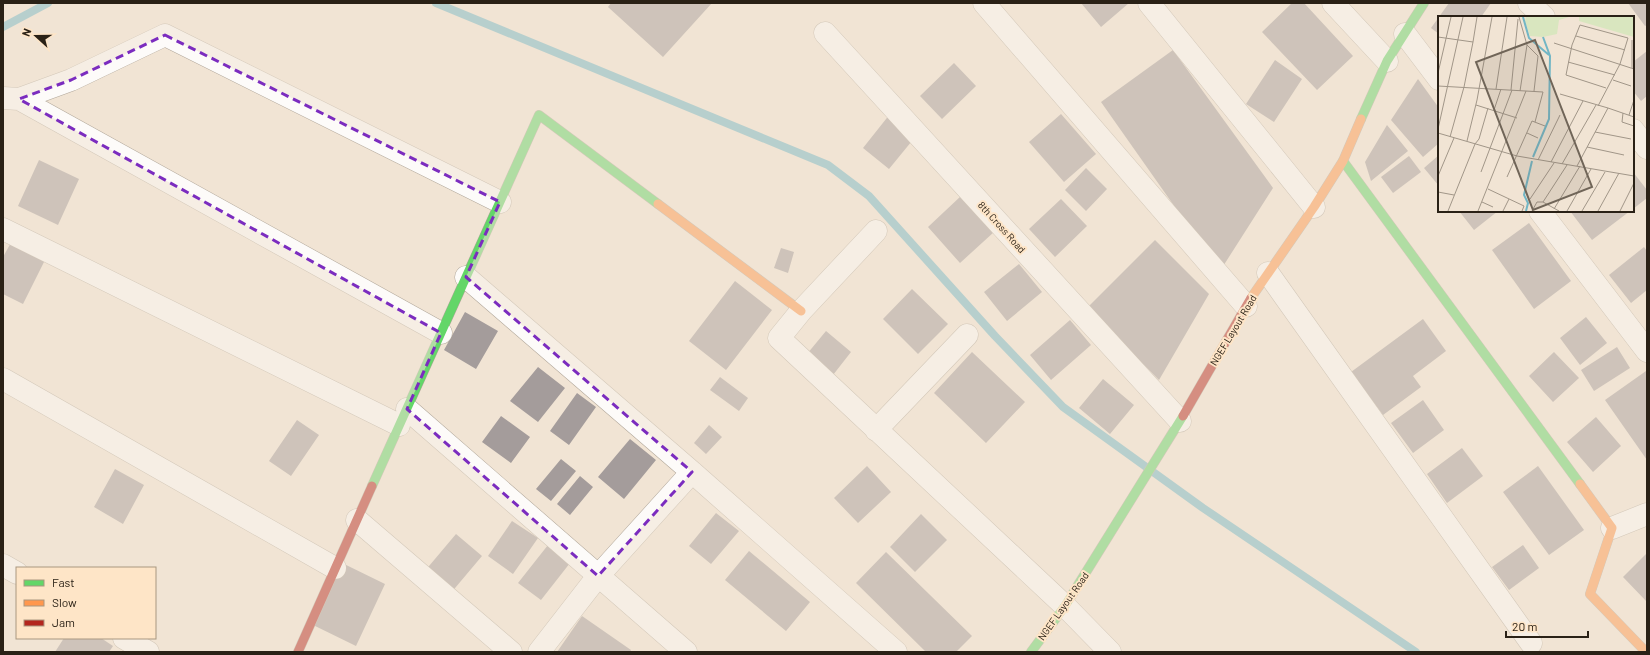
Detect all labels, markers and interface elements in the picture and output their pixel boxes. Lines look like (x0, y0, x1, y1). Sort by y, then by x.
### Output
north arrow (16, 16, 56, 56)
inset map (1438, 16, 1634, 212)
text: N (19, 26, 34, 38)
street label: 8th Cross Road (976, 199, 1028, 255)
street label: NGEF Layout Road (1207, 292, 1259, 368)
legend (16, 567, 156, 639)
street label: NGEF Layout Road (1035, 570, 1091, 642)
text: Fast (52, 575, 75, 589)
text: Slow (52, 595, 77, 609)
scale bar (1506, 613, 1588, 639)
text: Jam (52, 615, 75, 629)
text: 20 m (1512, 619, 1538, 633)

